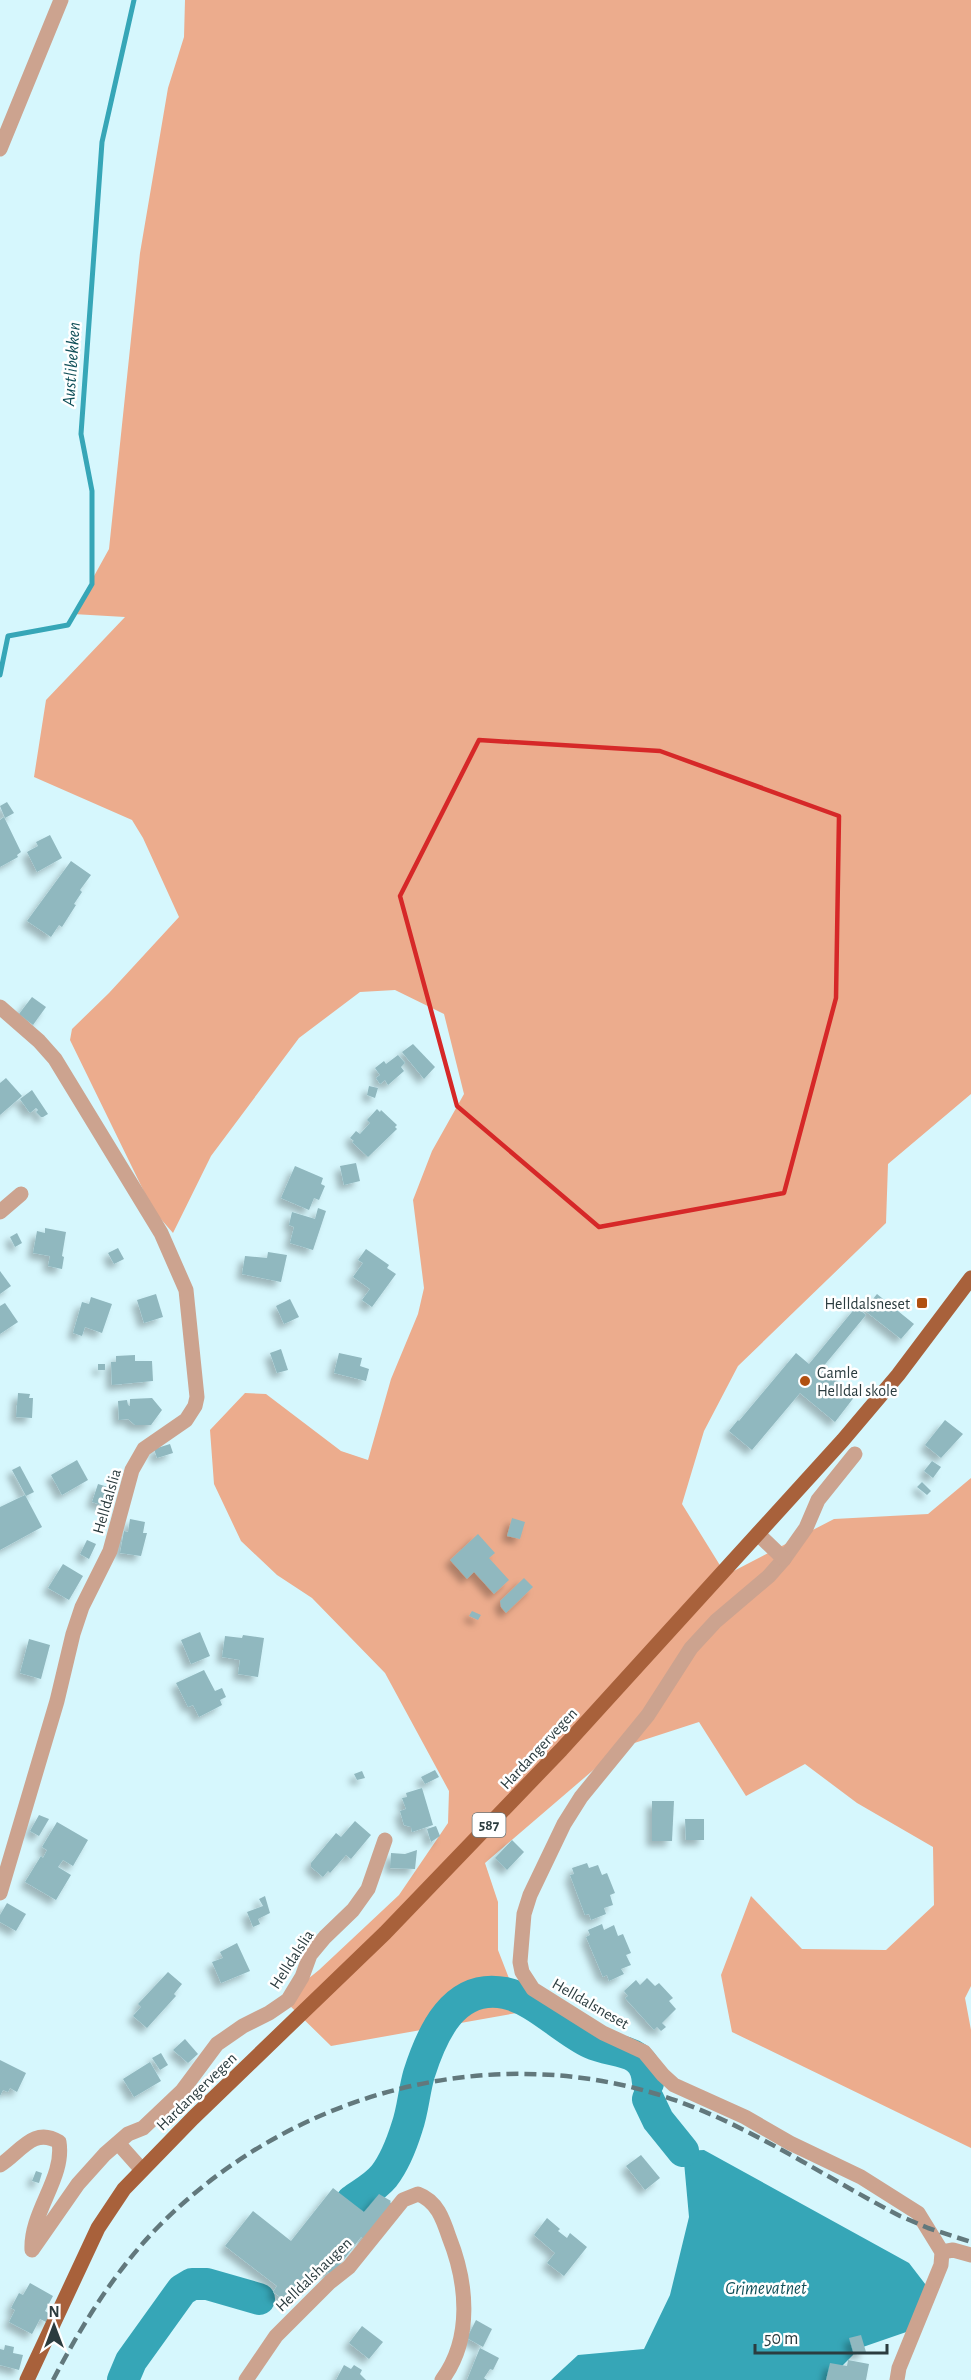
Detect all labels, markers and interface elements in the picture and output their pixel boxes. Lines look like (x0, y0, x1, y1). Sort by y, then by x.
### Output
water label: Austlibekken (60, 321, 84, 408)
place label: Helldalsneset (825, 1296, 910, 1312)
marker: Helldalsneset (915, 1296, 929, 1310)
place label: Gamle Helldal skole (817, 1365, 897, 1399)
marker: Gamle Helldal skole (798, 1374, 812, 1388)
street label: Helldalslia (90, 1467, 124, 1536)
street label: Hardangervegen (497, 1705, 580, 1792)
road number: 587 (472, 1813, 506, 1837)
street label: Helldalslia (267, 1927, 317, 1992)
street label: Helldalsneset (549, 1976, 632, 2032)
street label: Hardangervegen (154, 2050, 240, 2134)
street label: Helldalshaugen (273, 2235, 355, 2315)
water label: Grimevatnet (725, 2280, 807, 2298)
north arrow (24, 2296, 84, 2356)
text: N (48, 2304, 60, 2320)
scale bar (755, 2317, 887, 2355)
text: 50 m (764, 2330, 798, 2348)

